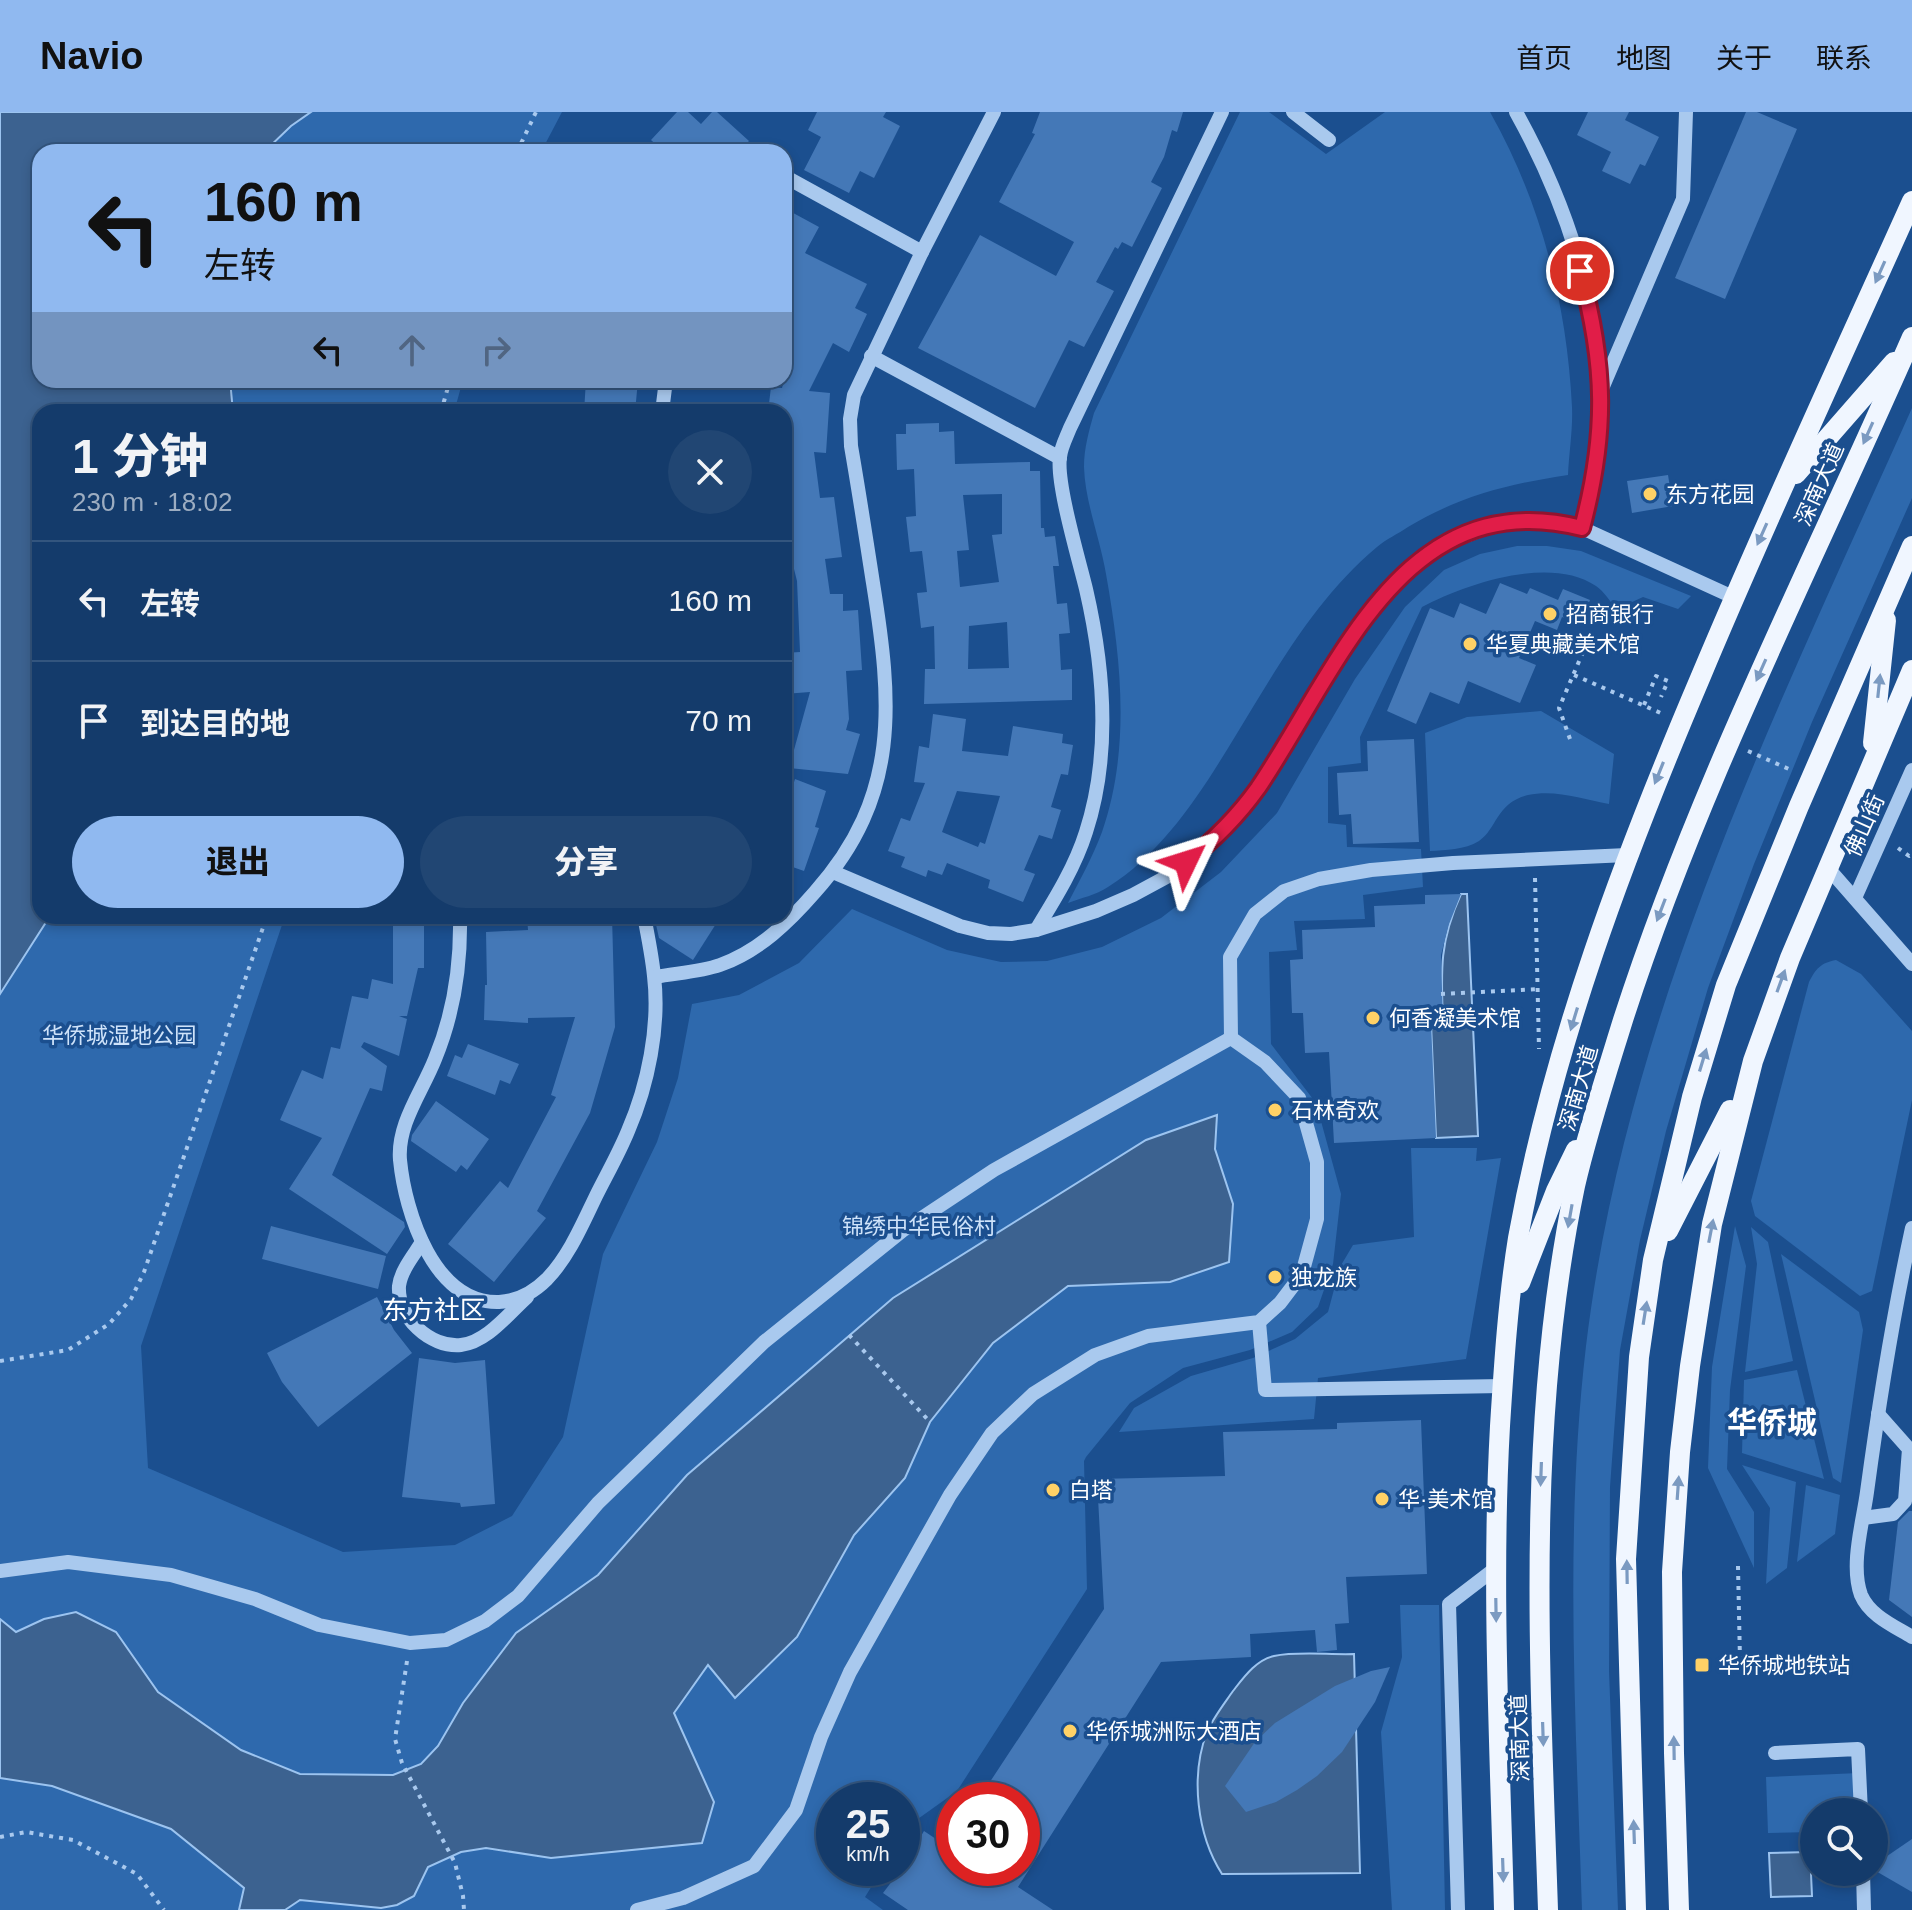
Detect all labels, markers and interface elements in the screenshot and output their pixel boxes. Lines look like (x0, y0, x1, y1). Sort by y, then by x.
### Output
text: Navio (40, 35, 143, 77)
text: 首页 (1516, 43, 1572, 74)
text: 地图 (1616, 43, 1672, 74)
text: 关于 (1716, 43, 1772, 74)
text: 联系 (1816, 43, 1872, 74)
text: 160 m (204, 170, 363, 233)
icon: left (72, 176, 176, 280)
pin (1546, 237, 1614, 305)
text: 左转 (204, 245, 276, 286)
icon: arrive (1558, 249, 1602, 293)
one-way arrow (1873, 260, 1887, 283)
icon: left (306, 328, 350, 372)
icon: ahead (390, 328, 434, 372)
icon: right (474, 328, 518, 372)
one-way arrow (1862, 421, 1875, 445)
text: 1 分钟 (72, 430, 208, 483)
button: close (668, 430, 752, 514)
street label: 深南大道 (1790, 439, 1849, 529)
place label: 东方花园 (1666, 482, 1754, 507)
marker: 东方花园 (1641, 485, 1659, 503)
text: 230 m · 18:02 (72, 487, 232, 517)
one-way arrow (1755, 522, 1768, 546)
icon: left (72, 579, 116, 623)
text: 160 m (669, 584, 752, 617)
text: 左转 (140, 587, 200, 620)
place label: 招商银行 (1566, 602, 1654, 627)
marker: 招商银行 (1541, 605, 1559, 623)
place label: 华夏典藏美术馆 (1486, 632, 1640, 657)
marker: 华夏典藏美术馆 (1461, 635, 1479, 653)
one-way arrow (1755, 658, 1768, 682)
one-way arrow (1873, 673, 1886, 698)
icon: arrive (72, 699, 116, 743)
text: 70 m (685, 704, 752, 737)
text: 到达目的地 (140, 707, 290, 740)
one-way arrow (1652, 761, 1665, 785)
street label: 佛山街 (1840, 790, 1889, 860)
button: 退出 (72, 816, 404, 908)
button: 分享 (420, 816, 752, 908)
position arrow (1144, 820, 1228, 904)
one-way arrow (1654, 898, 1667, 922)
one-way arrow (1776, 968, 1788, 992)
place label: 何香凝美术馆 (1389, 1006, 1521, 1031)
one-way arrow (1567, 1007, 1579, 1031)
marker: 何香凝美术馆 (1364, 1009, 1382, 1027)
park label: 华侨城湿地公园 (42, 1023, 196, 1048)
street label: 深南大道 (1554, 1042, 1603, 1134)
one-way arrow (1697, 1047, 1710, 1071)
place label: 石林奇欢 (1291, 1098, 1379, 1123)
marker: 石林奇欢 (1266, 1101, 1284, 1119)
one-way arrow (1564, 1204, 1576, 1229)
park label: 锦绣中华民俗村 (842, 1214, 996, 1239)
one-way arrow (1705, 1218, 1717, 1243)
place label: 独龙族 (1291, 1265, 1357, 1290)
marker: 独龙族 (1266, 1268, 1284, 1286)
district label: 东方社区 (382, 1295, 486, 1325)
one-way arrow (1639, 1300, 1652, 1325)
district label: 华侨城 (1727, 1406, 1817, 1439)
one-way arrow (1534, 1462, 1547, 1487)
one-way arrow (1672, 1475, 1685, 1500)
place label: 白塔 (1069, 1478, 1113, 1503)
marker: 白塔 (1044, 1481, 1062, 1499)
place label: 华·美术馆 (1398, 1487, 1493, 1512)
marker: 华·美术馆 (1373, 1490, 1391, 1508)
one-way arrow (1620, 1559, 1633, 1584)
one-way arrow (1490, 1598, 1502, 1623)
place label: 华侨城地铁站 (1718, 1653, 1850, 1678)
marker: 华侨城地铁站 (1693, 1656, 1711, 1674)
street label: 深南大道 (1505, 1694, 1534, 1782)
place label: 华侨城洲际大酒店 (1086, 1719, 1262, 1744)
marker: 华侨城洲际大酒店 (1061, 1722, 1079, 1740)
one-way arrow (1536, 1722, 1549, 1747)
one-way arrow (1668, 1735, 1680, 1760)
speed limit sign: 30 (936, 1782, 1040, 1886)
map controls (1800, 1798, 1888, 1886)
button: search (1800, 1798, 1888, 1886)
text: 25 (846, 1802, 890, 1846)
one-way arrow (1627, 1819, 1640, 1844)
text: km/h (846, 1843, 890, 1865)
one-way arrow (1497, 1858, 1510, 1883)

